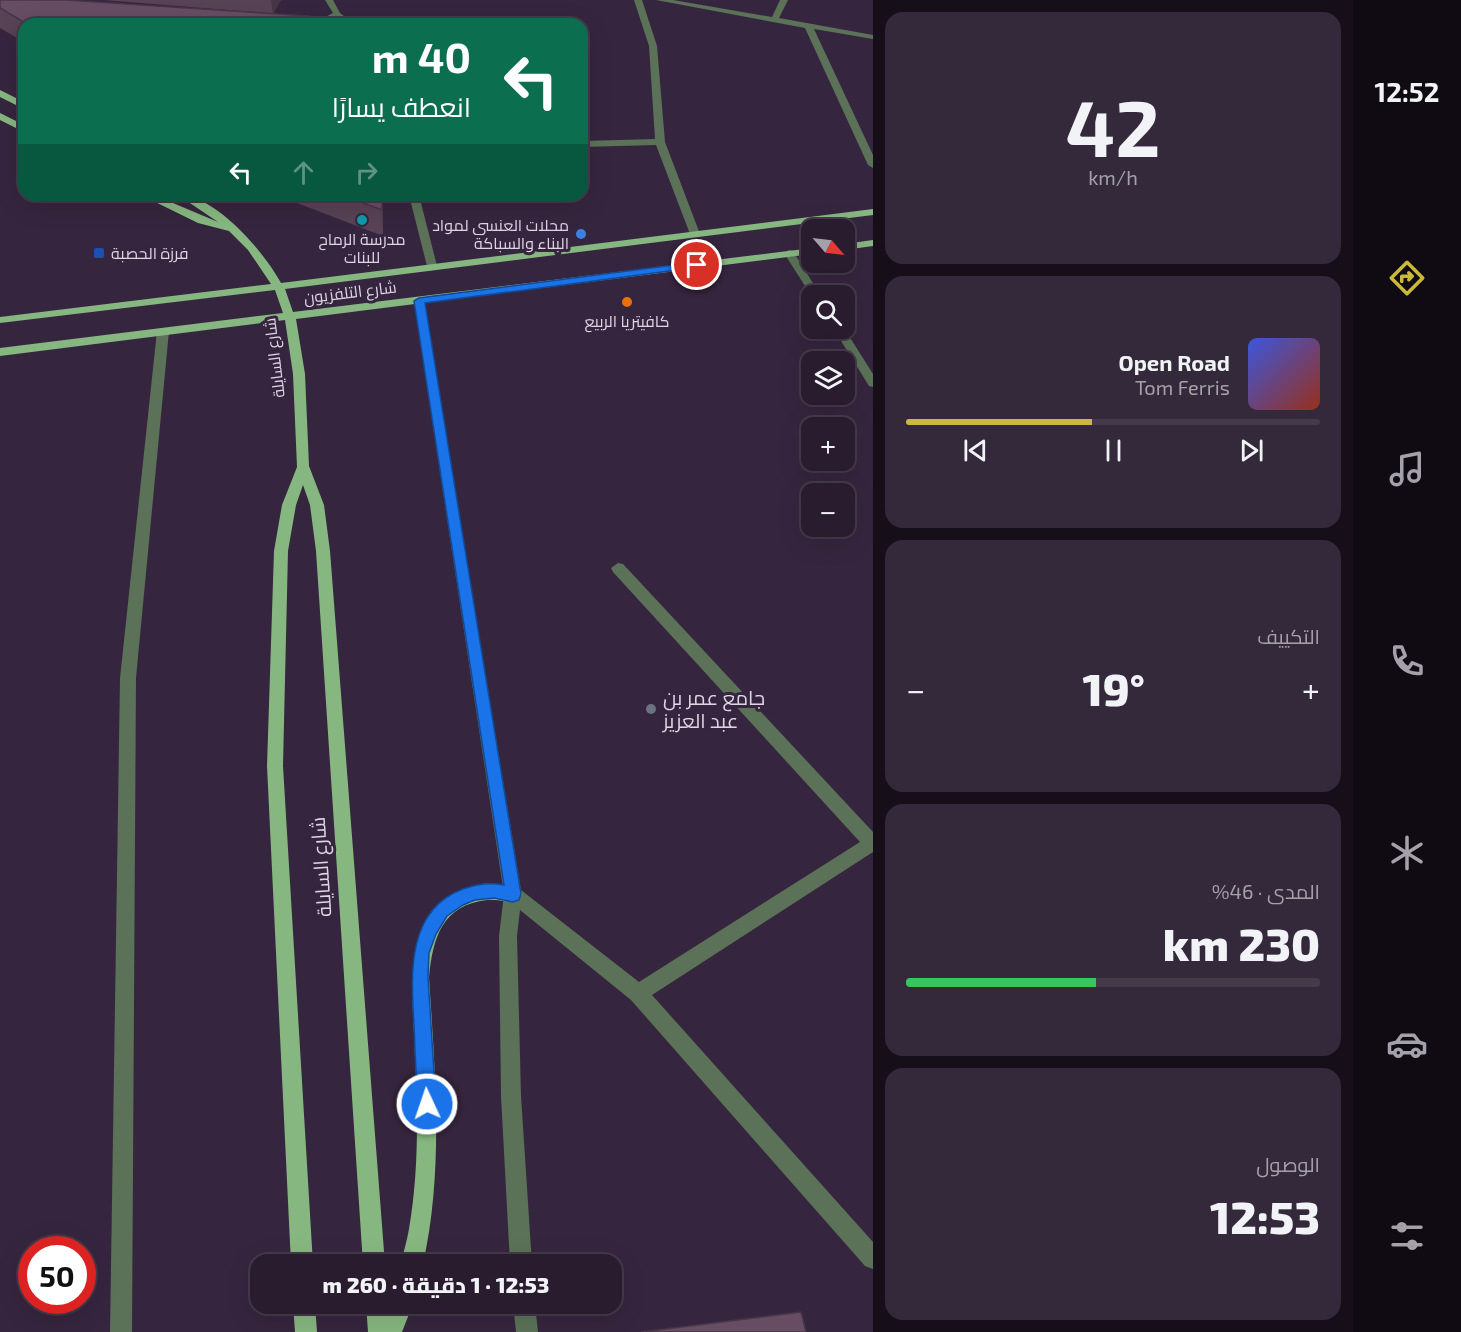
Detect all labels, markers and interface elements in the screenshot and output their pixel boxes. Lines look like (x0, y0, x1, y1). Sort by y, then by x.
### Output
text: 40 m (372, 31, 471, 81)
icon: left (492, 42, 570, 120)
text: 12:52 (1375, 75, 1439, 107)
text: 42 (1066, 79, 1161, 173)
text: انعطف يسارًا (332, 90, 471, 122)
icon: left (224, 156, 257, 189)
icon: ahead (287, 156, 320, 189)
icon: right (350, 156, 383, 189)
text: km/h (1088, 165, 1138, 189)
marker: مدرسة الرماح للبنات (355, 213, 369, 227)
place label: محلات العنسي لمواد البناء والسباكة (432, 215, 569, 253)
north arrow (801, 219, 855, 273)
map controls (801, 219, 855, 537)
marker: محلات العنسي لمواد البناء والسباكة (574, 227, 588, 241)
place label: مدرسة الرماح للبنات (319, 229, 405, 267)
pin (671, 239, 722, 290)
place label: فرزة الحصبة (111, 243, 189, 263)
marker: فرزة الحصبة (92, 246, 106, 260)
icon: arrive (680, 248, 713, 281)
icon: directions (1386, 257, 1428, 299)
street label: شارع التلفزيون (302, 276, 398, 310)
button: search (801, 285, 855, 339)
marker: كافيتريا الربيع (620, 295, 634, 309)
place label: كافيتريا الربيع (584, 311, 670, 333)
street label: شارع السايلة (259, 317, 291, 399)
text: Open Road (1119, 349, 1230, 375)
button: layers (801, 351, 855, 405)
text: Tom Ferris (1135, 375, 1230, 399)
button: + (801, 417, 855, 471)
icon: previous (959, 434, 992, 467)
icon: pause (1097, 434, 1130, 467)
icon: next (1235, 434, 1268, 467)
icon: music (1386, 448, 1428, 490)
button: − (801, 483, 855, 537)
text: التكييف (1257, 624, 1320, 648)
icon: phone (1386, 640, 1428, 682)
text: 19° (1082, 661, 1145, 715)
text: − (906, 669, 925, 709)
text: + (1302, 669, 1320, 709)
place label: جامع عمر بن عبد العزيز (662, 685, 765, 733)
marker: جامع عمر بن عبد العزيز (644, 702, 658, 716)
street label: شارع السايلة (305, 816, 338, 918)
icon: climate (1386, 832, 1428, 874)
text: المدى · 46% (1212, 879, 1320, 903)
text: 230 km (1163, 916, 1320, 970)
icon: car (1386, 1023, 1428, 1065)
position arrow (395, 1072, 459, 1136)
text: الوصول (1256, 1152, 1320, 1176)
text: 12:53 (1210, 1189, 1320, 1243)
icon: filters (1386, 1215, 1428, 1257)
speed limit sign: 50 (18, 1236, 96, 1314)
text: 12:53 · 1 دقيقة · 260 m (323, 1271, 549, 1297)

